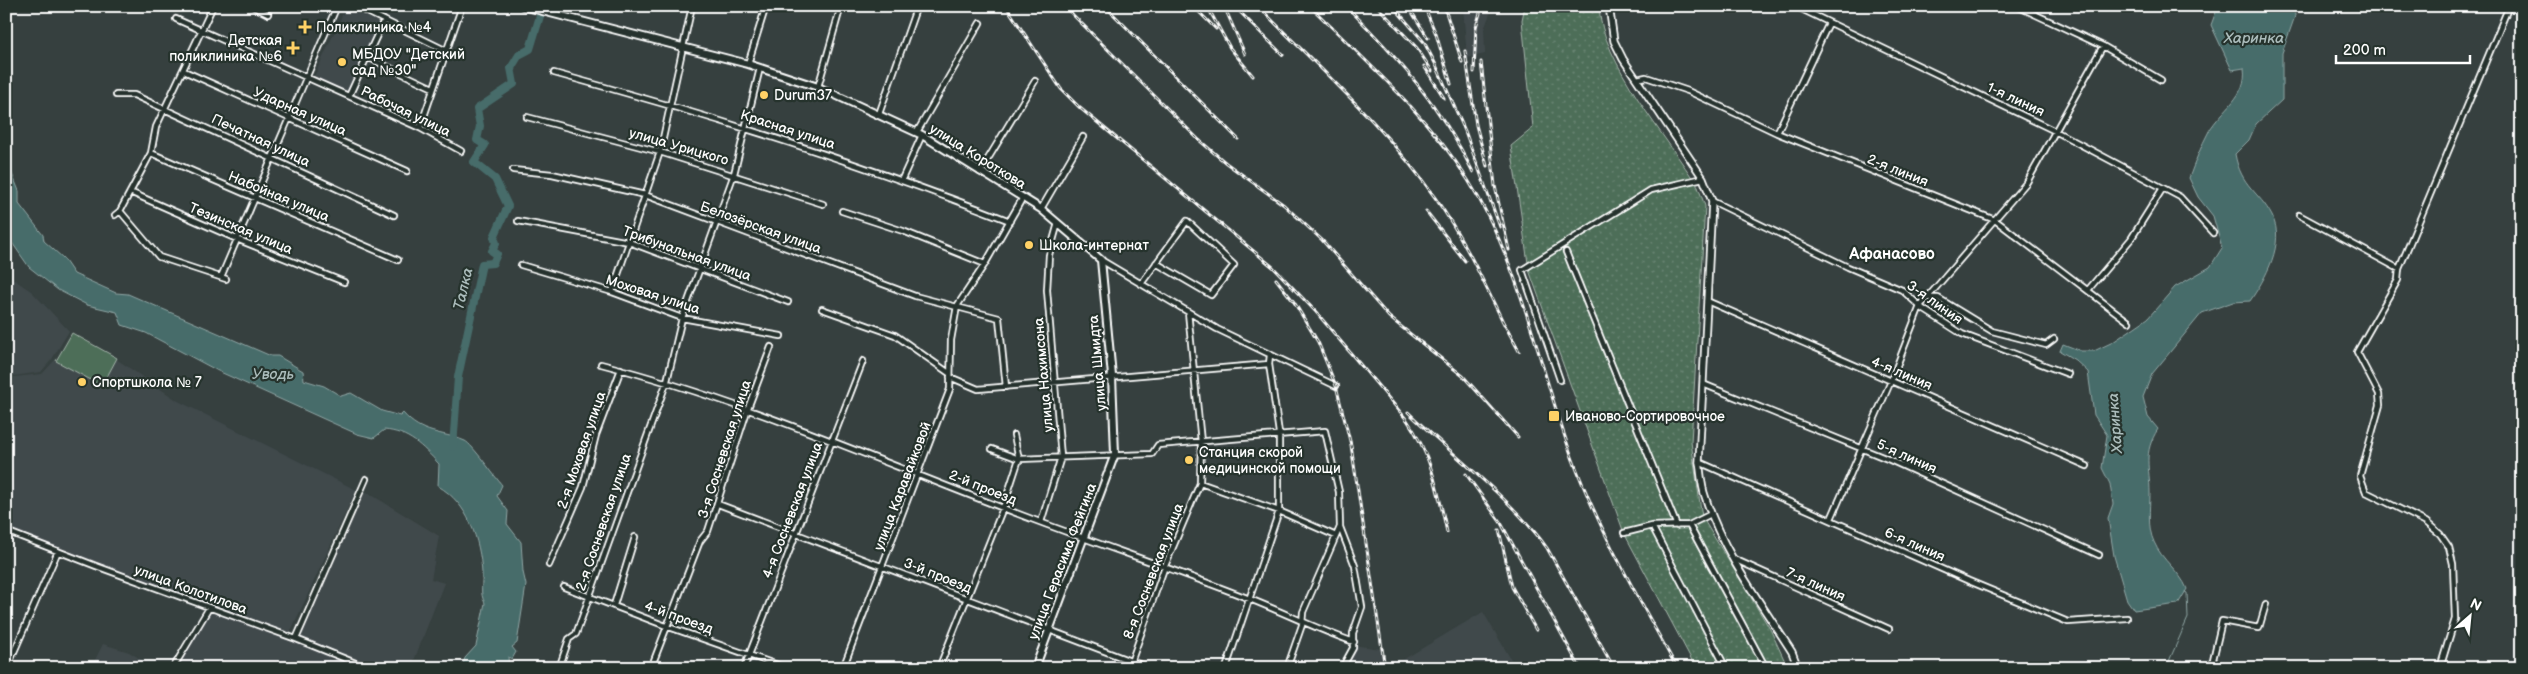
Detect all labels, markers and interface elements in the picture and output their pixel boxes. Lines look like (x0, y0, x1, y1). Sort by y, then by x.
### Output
place label: Поликлиника №4 (316, 19, 432, 36)
marker: Поликлиника №4 (298, 20, 312, 34)
water label: Харинка (2223, 29, 2284, 48)
place label: Детская поликлиника №6 (169, 32, 282, 65)
scale bar (2336, 32, 2469, 64)
marker: Детская поликлиника №6 (286, 41, 300, 55)
text: 200 m (2343, 41, 2386, 60)
place label: МБДОУ "Детский сад №30" (352, 46, 465, 79)
marker: МБДОУ "Детский сад №30" (336, 56, 348, 68)
street label: 1-я линия (1984, 79, 2047, 120)
street label: Рабочая улица (358, 82, 454, 141)
street label: Ударная улица (251, 83, 350, 140)
place label: Durum37 (774, 87, 832, 104)
marker: Durum37 (758, 89, 770, 101)
street label: Красная улица (738, 106, 838, 153)
street label: Печатная улица (209, 110, 313, 171)
street label: улица Короткова (926, 120, 1030, 193)
street label: улица Урицкого (627, 124, 731, 169)
street label: 2-я линия (1865, 151, 1931, 190)
street label: Набойная улица (226, 168, 333, 226)
street label: Белозёрская улица (698, 198, 824, 258)
street label: Тезинская улица (186, 199, 296, 258)
street label: Трибунальная улица (620, 222, 754, 285)
place label: Школа-интернат (1039, 237, 1149, 254)
marker: Школа-интернат (1023, 239, 1035, 251)
district label: Афанасово (1848, 245, 1935, 264)
water label: Талка (449, 266, 478, 312)
street label: Моховая улица (604, 271, 703, 318)
street label: 3-я линия (1903, 277, 1966, 328)
street label: улица Шмидта (1085, 314, 1110, 412)
street label: улица Нахимсона (1030, 316, 1057, 433)
street label: 4-я линия (1869, 353, 1935, 394)
water label: Уводь (252, 365, 294, 384)
place label: Спортшкола № 7 (92, 374, 202, 391)
marker: Спортшкола № 7 (76, 376, 88, 388)
street label: 3-я Сосневская улица (694, 377, 755, 521)
street label: 2-я Моховая улица (553, 388, 610, 511)
water label: Харинка (2104, 392, 2127, 455)
place label: Иваново-Сортировочное (1565, 408, 1725, 425)
marker: Иваново-Сортировочное (1547, 409, 1561, 423)
street label: улица Каравайковой (870, 419, 935, 553)
street label: 5-я линия (1874, 436, 1940, 477)
street label: 4-я Сосневская улица (759, 439, 827, 581)
place label: Станция скорой медицинской помощи (1199, 444, 1341, 477)
street label: 2-я Сосневская улица (572, 451, 635, 593)
marker: Станция скорой медицинской помощи (1183, 454, 1195, 466)
street label: 2-й проезд (946, 466, 1020, 509)
street label: улица Герасима Фейгина (1025, 480, 1100, 642)
street label: 8-я Сосневская улица (1120, 500, 1187, 642)
street label: 6-я линия (1882, 524, 1948, 565)
street label: 3-й проезд (901, 554, 975, 597)
street label: улица Колотилова (132, 561, 250, 618)
street label: 7-я линия (1784, 564, 1848, 605)
north arrow (2446, 592, 2496, 642)
text: N (2467, 595, 2484, 615)
street label: 4-й проезд (642, 597, 716, 638)

